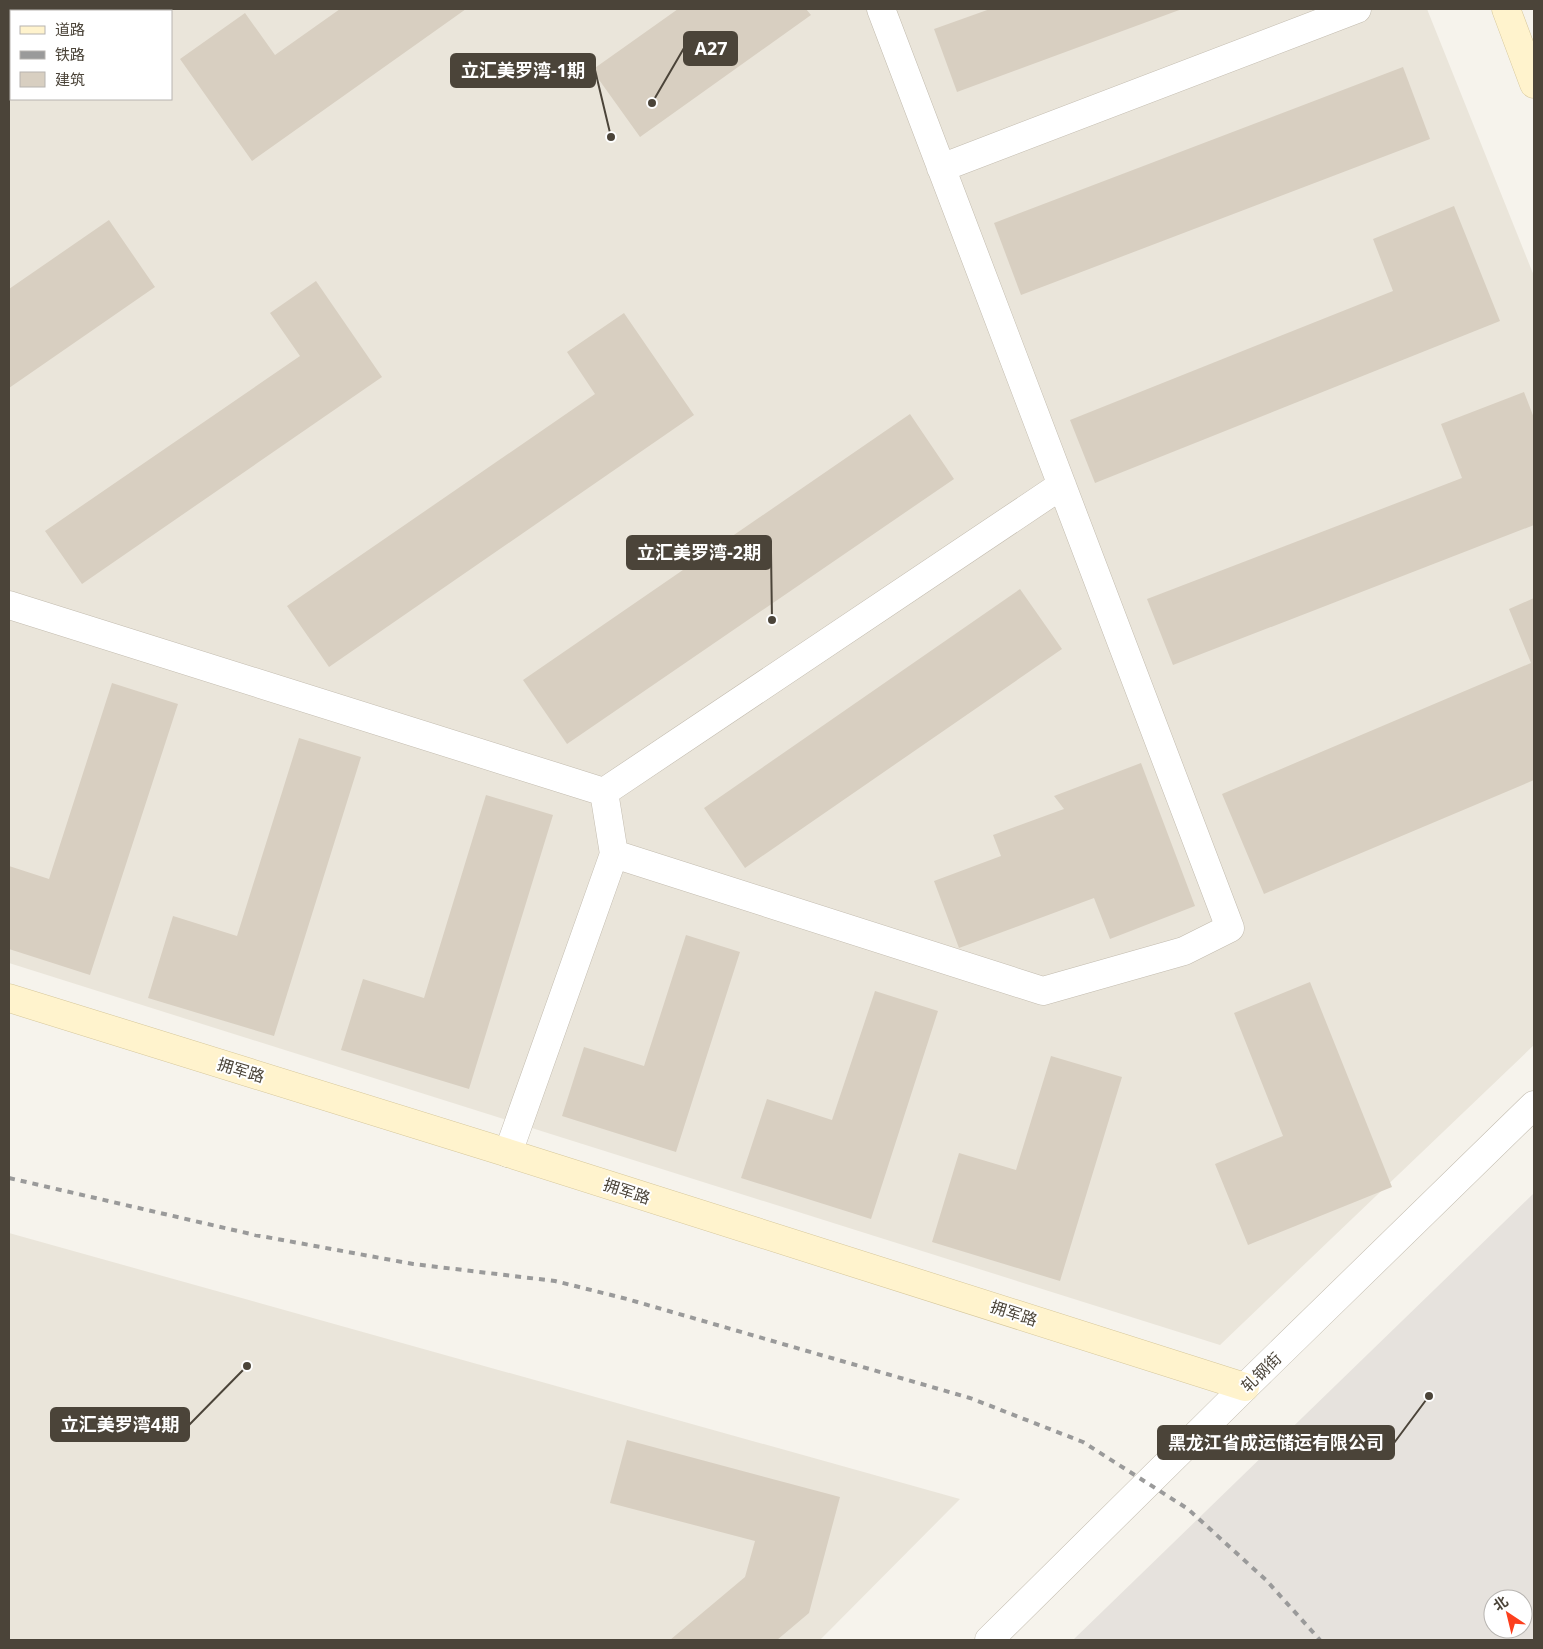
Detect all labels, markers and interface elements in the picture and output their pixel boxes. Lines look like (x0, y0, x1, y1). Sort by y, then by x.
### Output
legend (10, 10, 172, 100)
text: 道路 (55, 19, 85, 39)
callout: A27 (684, 32, 737, 65)
text: A27 (694, 36, 728, 60)
text: 铁路 (55, 44, 85, 64)
callout: 立汇美罗湾-1期 (451, 54, 595, 87)
text: 立汇美罗湾-1期 (461, 58, 585, 82)
text: 建筑 (55, 69, 85, 89)
callout: 立汇美罗湾-2期 (627, 536, 771, 569)
text: 立汇美罗湾-2期 (637, 540, 761, 564)
street label: 拥军路 (215, 1052, 267, 1088)
street label: 拥军路 (601, 1173, 653, 1209)
street label: 拥军路 (988, 1295, 1040, 1331)
street label: 轧钢街 (1236, 1347, 1286, 1397)
callout: 立汇美罗湾4期 (51, 1408, 189, 1441)
text: 立汇美罗湾4期 (61, 1412, 179, 1436)
callout: 黑龙江省成运储运有限公司 (1158, 1426, 1394, 1459)
text: 黑龙江省成运储运有限公司 (1168, 1430, 1384, 1454)
north arrow (1483, 1589, 1533, 1639)
text: 北 (1489, 1591, 1511, 1615)

